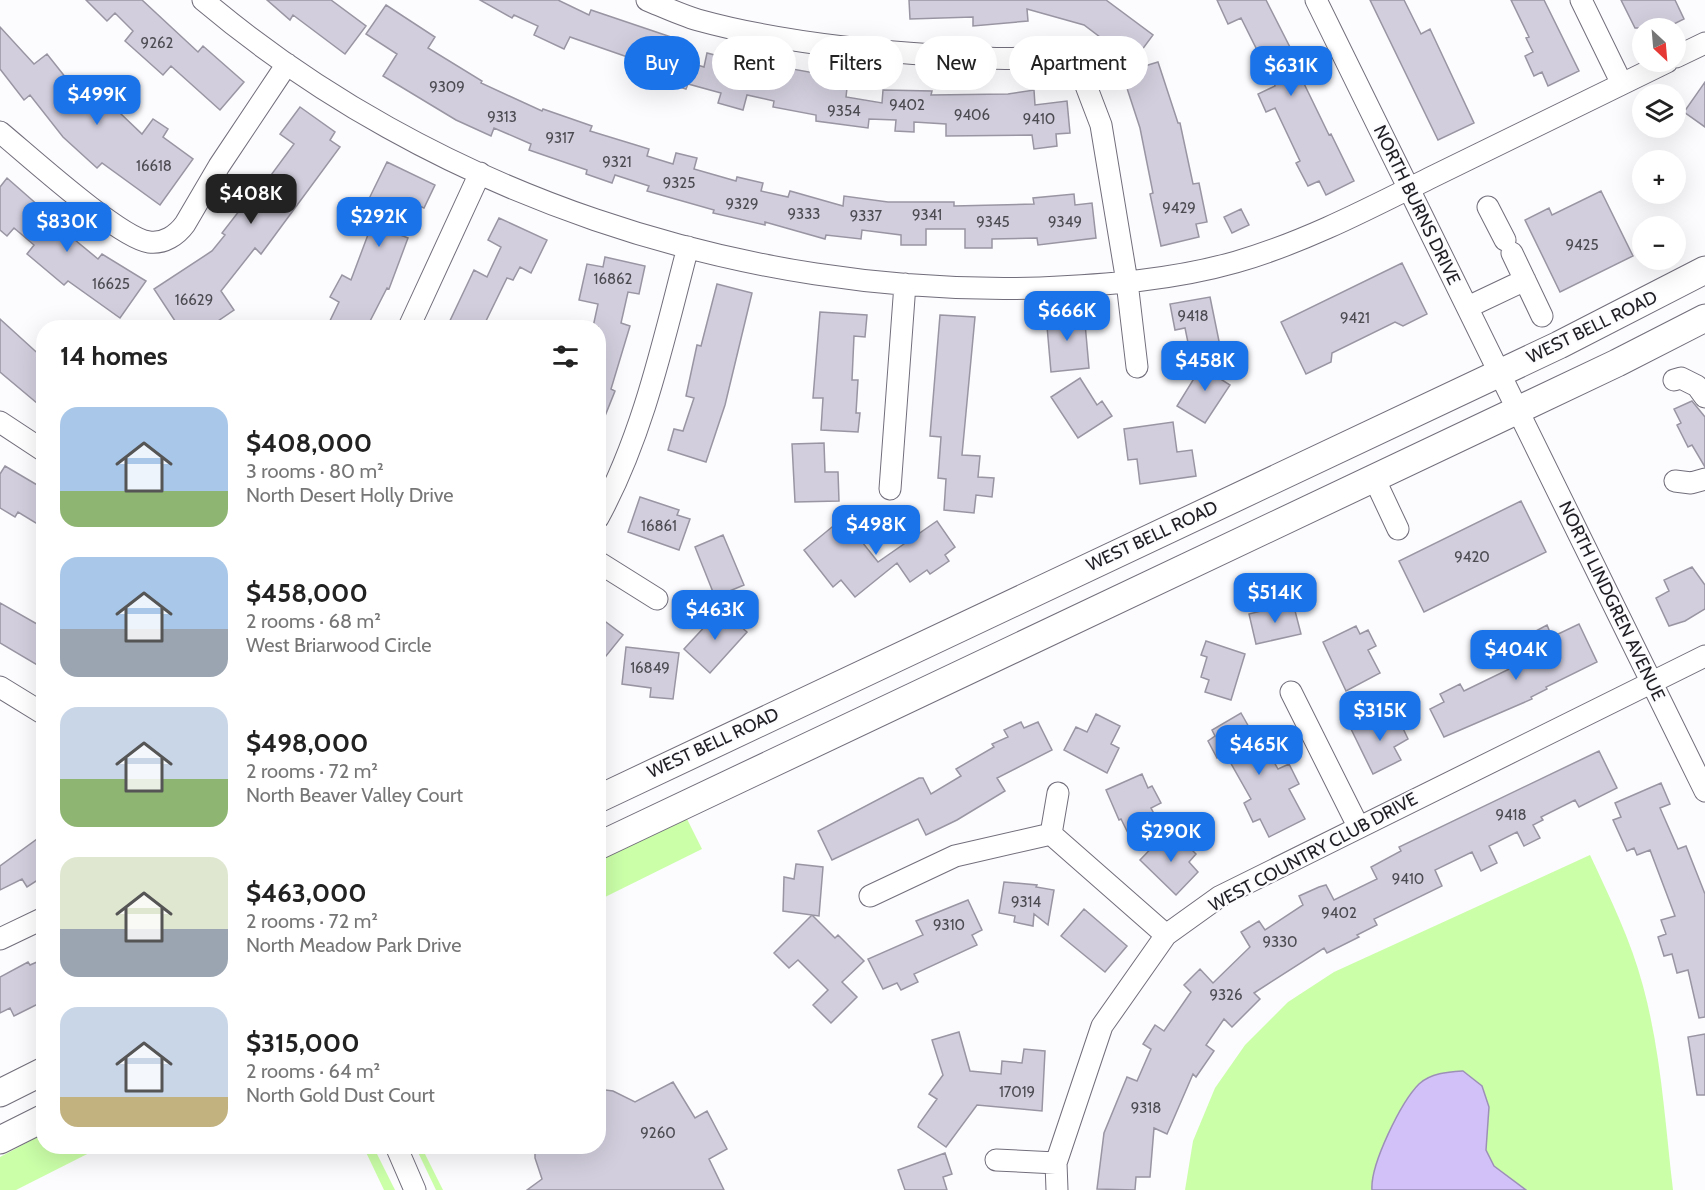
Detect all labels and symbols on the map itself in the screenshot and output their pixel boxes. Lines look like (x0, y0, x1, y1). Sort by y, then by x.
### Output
north arrow (1632, 18, 1686, 72)
house number: 9262 (141, 34, 174, 52)
pin: $631K (1249, 46, 1333, 97)
pin: $499K (55, 75, 139, 126)
house number: 9309 (429, 78, 465, 96)
house number: 9402 (889, 96, 925, 114)
house number: 9354 (827, 102, 861, 120)
house number: 9406 (954, 106, 990, 124)
house number: 9313 (487, 108, 517, 126)
house number: 9410 (1023, 110, 1055, 128)
street label: NORTH BURNS DRIVE (1369, 122, 1465, 288)
house number: 9317 (545, 129, 575, 147)
house number: 9321 (602, 153, 632, 171)
house number: 16618 (136, 157, 172, 175)
pin: $408K (209, 174, 293, 225)
house number: 9325 (663, 174, 695, 192)
house number: 9329 (725, 195, 759, 213)
pin: $292K (337, 197, 421, 248)
house number: 9429 (1162, 199, 1196, 217)
pin: $830K (25, 202, 109, 253)
house number: 9333 (788, 205, 820, 223)
house number: 9341 (912, 206, 942, 224)
house number: 9337 (850, 207, 883, 225)
house number: 9345 (976, 213, 1010, 231)
house number: 9349 (1048, 213, 1082, 231)
house number: 9425 (1565, 236, 1599, 254)
house number: 16862 (594, 270, 633, 288)
house number: 16625 (92, 275, 130, 293)
street label: WEST BELL ROAD (1523, 286, 1661, 368)
house number: 16629 (175, 291, 213, 309)
pin: $666K (1025, 291, 1109, 342)
house number: 9418 (1177, 307, 1209, 325)
house number: 9421 (1340, 309, 1370, 327)
pin: $458K (1163, 341, 1247, 392)
street label: WEST BELL ROAD (1083, 496, 1221, 576)
street label: NORTH LINDGREN AVENUE (1554, 498, 1670, 704)
pin: $498K (834, 505, 918, 556)
house number: 16861 (641, 517, 677, 535)
house number: 9420 (1454, 548, 1490, 566)
pin: $514K (1233, 573, 1317, 624)
pin: $463K (673, 590, 757, 641)
pin: $404K (1474, 630, 1558, 681)
house number: 16849 (630, 659, 670, 677)
pin: $315K (1338, 691, 1422, 742)
street label: WEST BELL ROAD (644, 703, 782, 783)
pin: $465K (1217, 725, 1301, 776)
street label: WEST COUNTRY CLUB DRIVE (1205, 788, 1421, 916)
house number: 9418 (1495, 806, 1527, 824)
pin: $290K (1129, 812, 1213, 863)
house number: 9410 (1392, 870, 1424, 888)
house number: 9314 (1011, 893, 1041, 911)
house number: 9402 (1321, 904, 1357, 922)
house number: 9310 (933, 916, 965, 934)
house number: 9330 (1262, 933, 1298, 951)
house number: 9326 (1209, 986, 1243, 1004)
house number: 17019 (999, 1083, 1035, 1101)
house number: 9318 (1131, 1099, 1161, 1117)
house number: 9260 (640, 1124, 676, 1142)

